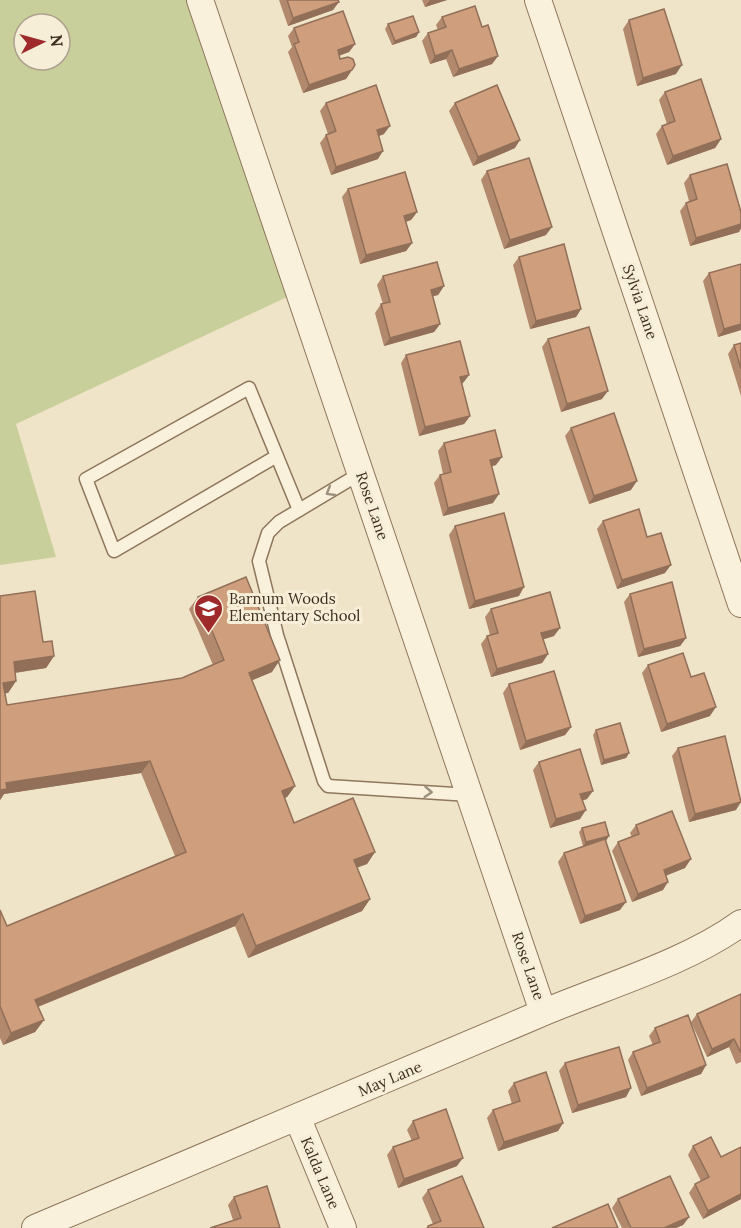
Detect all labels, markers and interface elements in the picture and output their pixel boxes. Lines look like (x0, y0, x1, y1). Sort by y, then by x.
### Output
north arrow (12, 12, 72, 72)
text: N (46, 34, 67, 48)
street label: Sylvia Lane (619, 262, 662, 342)
street label: Rose Lane (352, 469, 393, 543)
one-way arrow (326, 484, 336, 496)
place label: Barnum Woods Elementary School (229, 589, 360, 625)
school or university icon: Barnum Woods Elementary School (192, 592, 224, 634)
one-way arrow (424, 786, 433, 799)
street label: Rose Lane (508, 929, 549, 1003)
street label: May Lane (355, 1057, 424, 1100)
street label: Kalda Lane (297, 1134, 344, 1212)

